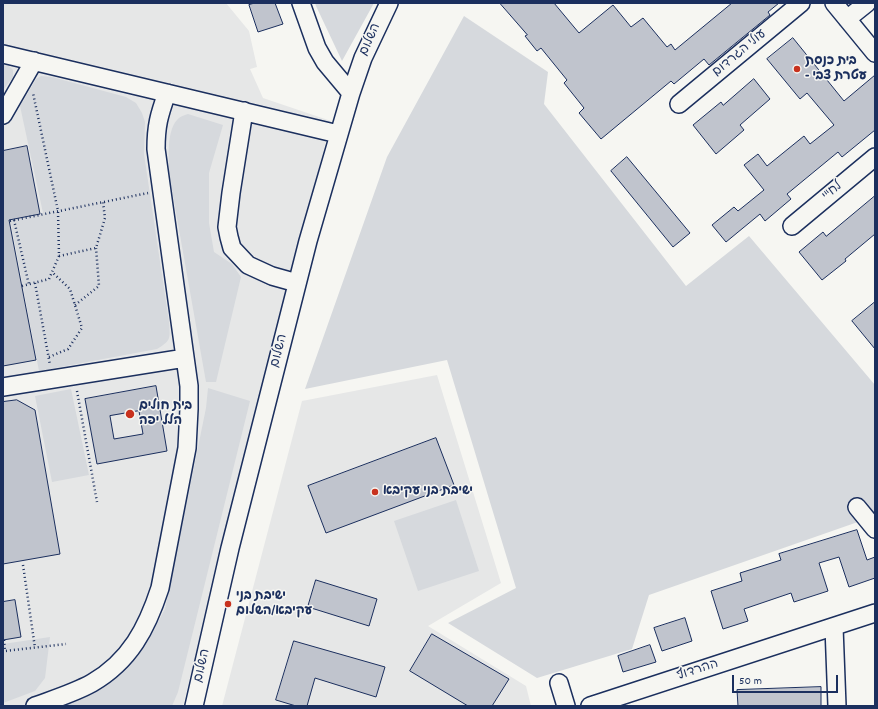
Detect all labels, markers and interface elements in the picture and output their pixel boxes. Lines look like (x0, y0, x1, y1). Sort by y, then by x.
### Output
street label: השלום (357, 21, 385, 59)
street label: עולי הגרדום (710, 27, 770, 81)
place label: בית כנסת - עטרת צבי (805, 54, 867, 85)
marker: בית כנסת - עטרת צבי (792, 64, 802, 74)
street label: לח"י (820, 179, 846, 205)
street label: השלום (268, 333, 292, 369)
place label: בית חולים הלל יפה (139, 399, 192, 430)
marker: בית חולים הלל יפה (124, 408, 136, 420)
place label: ישיבת בני עקיבא (383, 484, 473, 500)
marker: ישיבת בני עקיבא (370, 487, 380, 497)
place label: ישיבת בני עקיבא/השלום (236, 589, 312, 620)
marker: ישיבת בני עקיבא/השלום (223, 599, 233, 609)
street label: השלום (192, 648, 214, 684)
street label: ההרדוף (675, 657, 721, 685)
scale bar (734, 667, 840, 693)
text: 50 m (739, 673, 762, 690)

